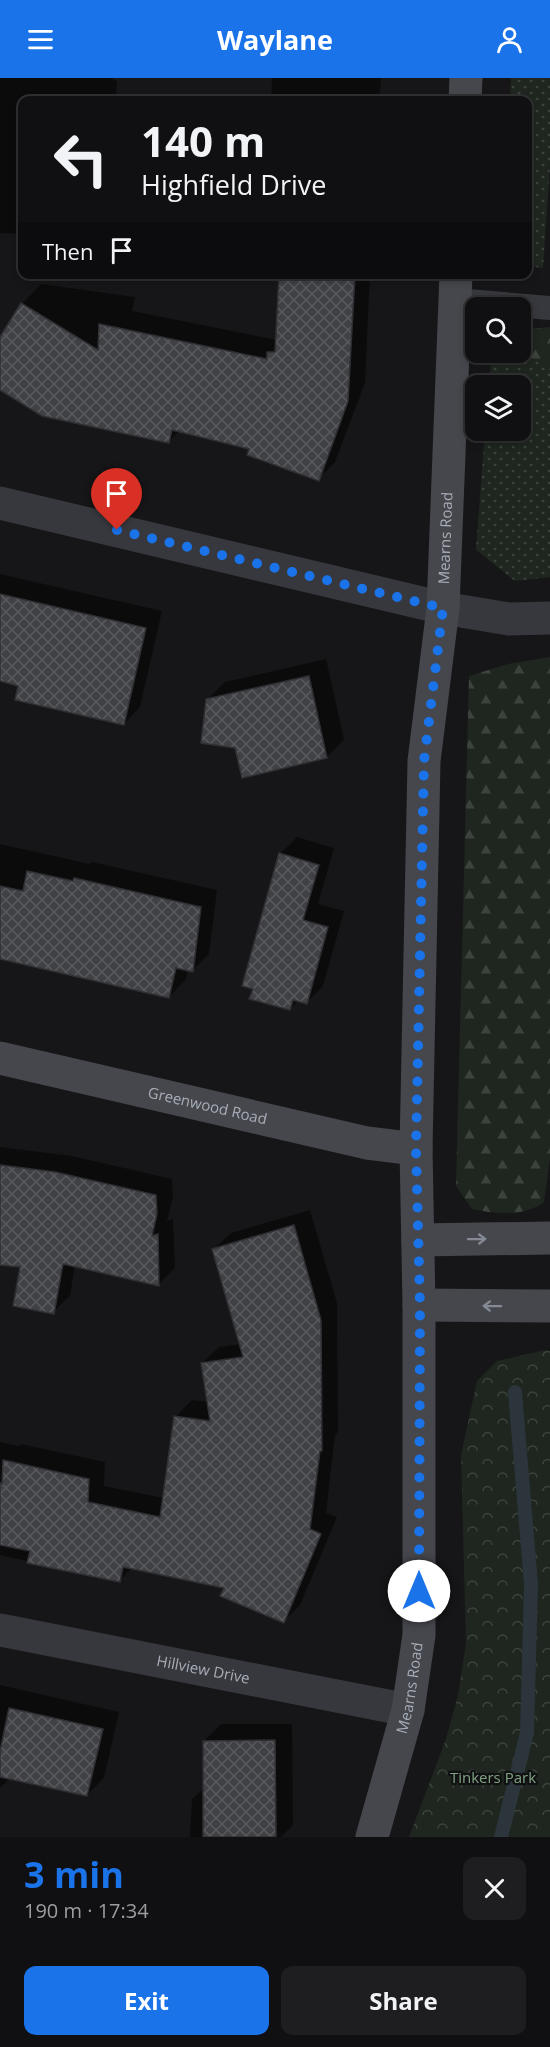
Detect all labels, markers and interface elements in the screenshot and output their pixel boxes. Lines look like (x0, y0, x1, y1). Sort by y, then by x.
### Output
text: Waylane (217, 21, 333, 58)
icon: menu (24, 23, 57, 56)
icon: person (493, 23, 526, 56)
text: 140 m (141, 112, 265, 169)
icon: left (42, 120, 120, 198)
text: Highfield Drive (141, 166, 326, 203)
icon: arrive (105, 234, 138, 267)
text: Then (42, 236, 93, 266)
map controls (465, 297, 531, 441)
button: search (465, 297, 531, 363)
button: layers (465, 375, 531, 441)
pin (91, 468, 142, 530)
icon: arrive (100, 477, 133, 510)
street label: Mearns Road (433, 491, 457, 585)
street label: Greenwood Road (146, 1082, 269, 1129)
one-way arrow (466, 1233, 486, 1244)
one-way arrow (482, 1300, 502, 1311)
position arrow (387, 1559, 451, 1623)
street label: Mearns Road (391, 1641, 427, 1736)
street label: Hillview Drive (155, 1650, 252, 1688)
park label: Tinkers Park (450, 1767, 536, 1787)
text: 3 min (24, 1850, 124, 1899)
button: close (463, 1857, 526, 1920)
text: 190 m · 17:34 (24, 1897, 149, 1924)
button: Exit (24, 1966, 269, 2035)
button: Share (281, 1966, 526, 2035)

